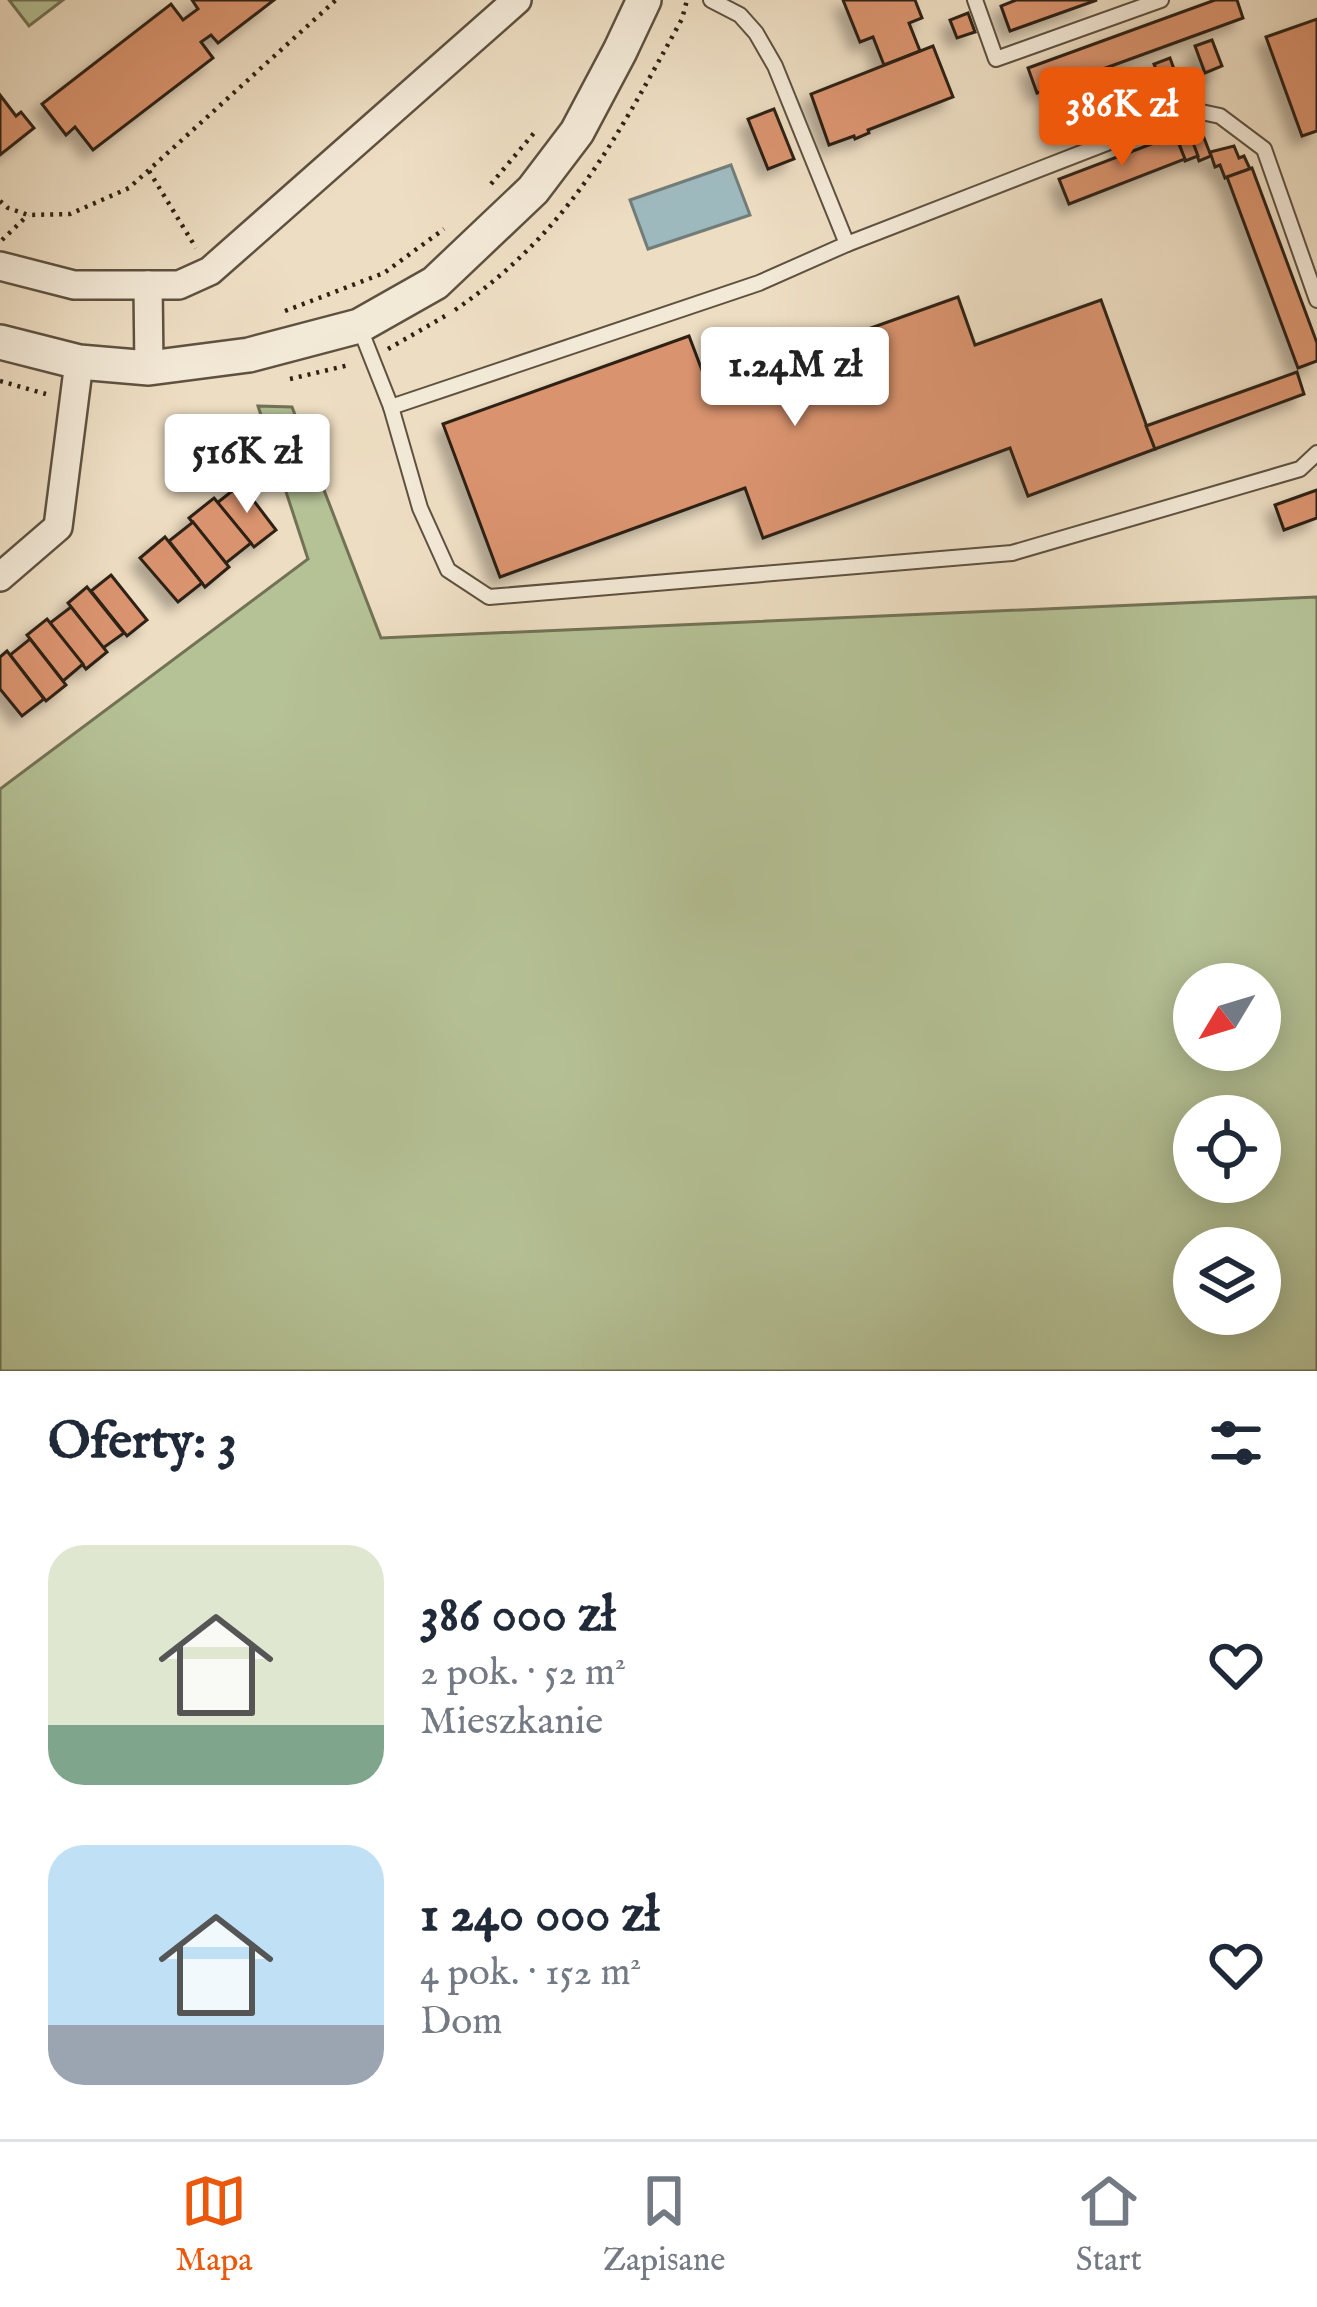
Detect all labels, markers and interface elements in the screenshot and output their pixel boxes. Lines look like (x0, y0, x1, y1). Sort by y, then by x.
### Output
pin: 386K zł (1011, 67, 1233, 169)
text: 386K zł (1066, 81, 1178, 130)
pin: 1.24M zł (671, 327, 919, 429)
text: 1.24M zł (728, 341, 862, 390)
pin: 516K zł (136, 414, 358, 516)
text: 516K zł (192, 428, 302, 477)
north arrow (1173, 963, 1281, 1071)
map controls (1173, 963, 1281, 1335)
button: locate (1173, 1095, 1281, 1203)
button: layers (1173, 1227, 1281, 1335)
icon: filters (1203, 1410, 1269, 1476)
text: Oferty: 3 (48, 1411, 237, 1476)
text: 386 000 zł (420, 1584, 616, 1649)
icon: home (144, 1593, 288, 1737)
icon: heart (1203, 1632, 1269, 1698)
text: 2 pok. · 52 m² (420, 1649, 626, 1698)
text: Mieszkanie (420, 1698, 603, 1747)
text: 1 240 000 zł (420, 1884, 659, 1949)
icon: home (144, 1893, 288, 2037)
icon: heart (1203, 1932, 1269, 1998)
text: 4 pok. · 152 m² (420, 1949, 641, 1998)
text: Dom (420, 1998, 502, 2047)
tab: Mapa (175, 2168, 253, 2282)
tab: Zapisane (603, 2168, 726, 2282)
tab: Start (1076, 2168, 1142, 2282)

